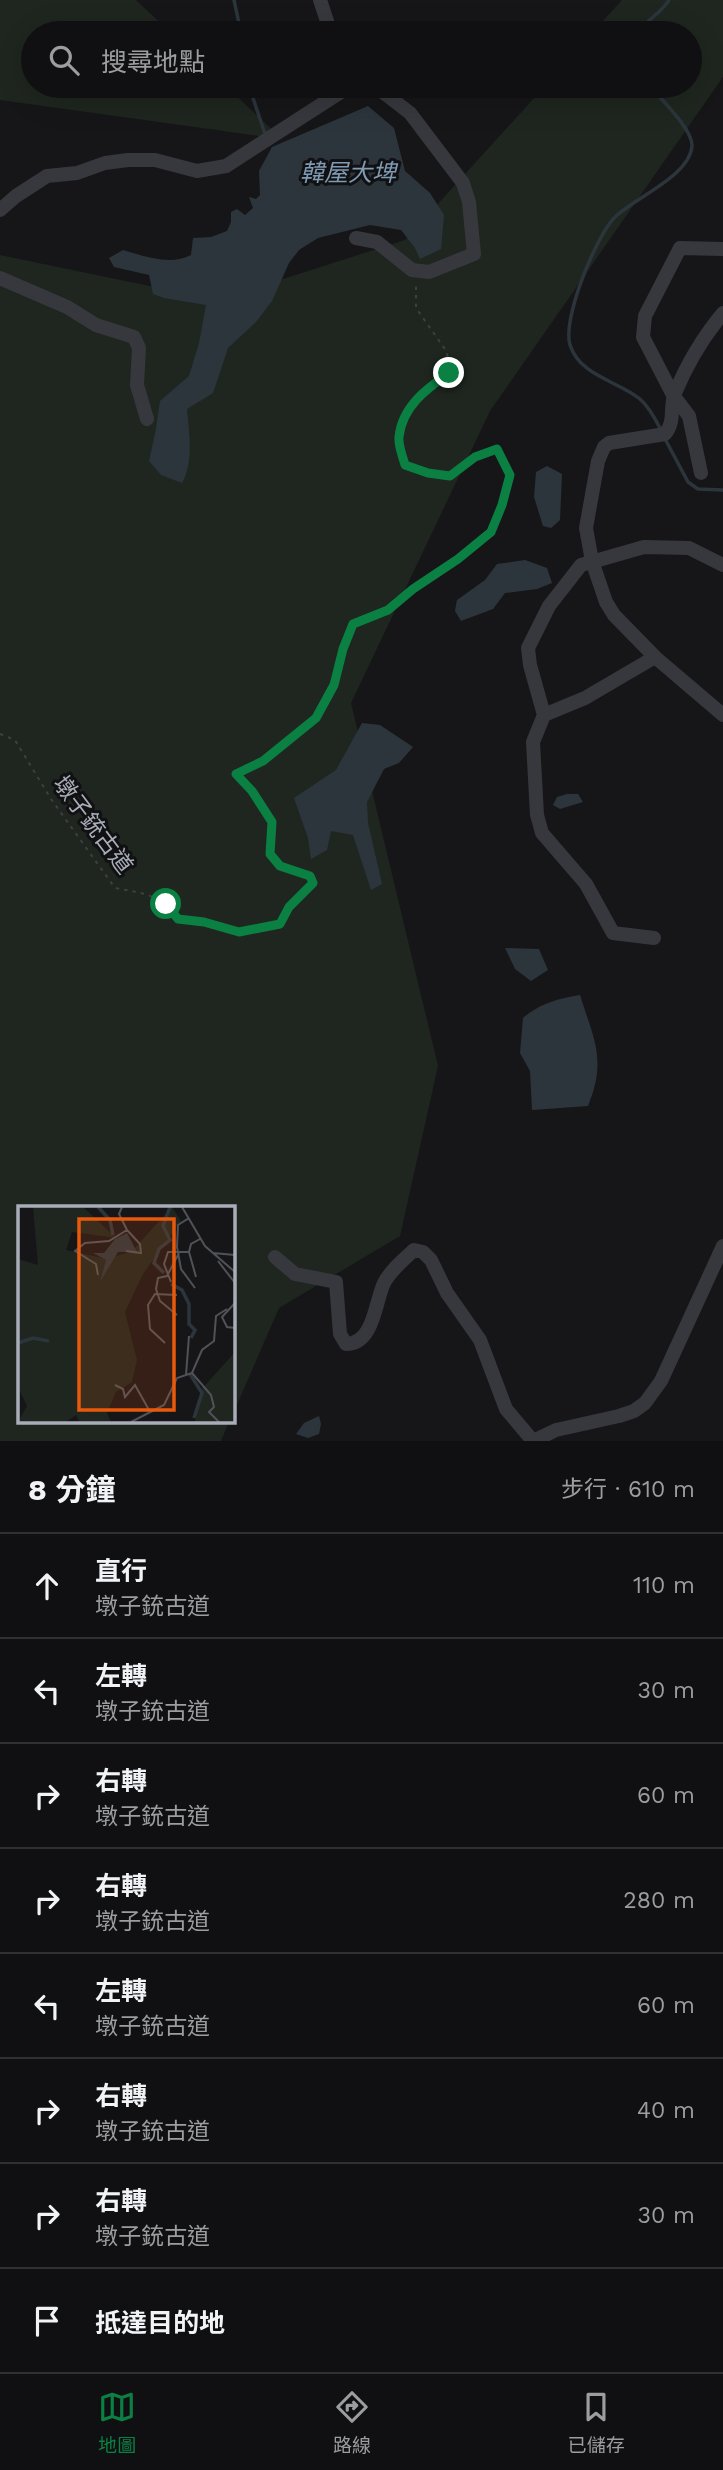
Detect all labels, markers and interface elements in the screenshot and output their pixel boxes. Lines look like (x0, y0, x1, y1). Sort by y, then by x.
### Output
search box (21, 21, 702, 98)
icon: search (45, 41, 83, 79)
text: 搜尋地點 (101, 47, 205, 77)
water label: 韓屋大埤 (300, 159, 399, 187)
route end (433, 357, 464, 388)
street label: 墩子銃古道 (48, 771, 138, 879)
route start (150, 888, 181, 919)
inset map (18, 1206, 234, 1423)
text: 8 分鐘 (28, 1472, 115, 1507)
text: 步行 · 610 m (561, 1476, 695, 1503)
text: 直行 (95, 1556, 147, 1586)
icon: ahead (28, 1567, 66, 1605)
text: 110 m (633, 1572, 695, 1599)
text: 墩子銃古道 (95, 1593, 210, 1620)
text: 左轉 (95, 1661, 147, 1691)
icon: left (28, 1672, 66, 1710)
text: 30 m (638, 1677, 695, 1704)
text: 墩子銃古道 (95, 1698, 210, 1725)
text: 右轉 (95, 1766, 147, 1796)
icon: right (28, 1777, 66, 1815)
text: 60 m (637, 1782, 695, 1809)
text: 墩子銃古道 (95, 1803, 210, 1830)
text: 右轉 (95, 1871, 147, 1901)
icon: right (28, 1882, 66, 1920)
text: 280 m (623, 1887, 695, 1914)
text: 墩子銃古道 (95, 1908, 210, 1935)
text: 左轉 (95, 1976, 147, 2006)
icon: left (28, 1987, 66, 2025)
text: 60 m (637, 1992, 695, 2019)
text: 墩子銃古道 (95, 2013, 210, 2040)
text: 右轉 (95, 2081, 147, 2111)
icon: right (28, 2092, 66, 2130)
text: 40 m (637, 2097, 695, 2124)
text: 墩子銃古道 (95, 2118, 210, 2145)
text: 右轉 (95, 2186, 147, 2216)
icon: right (28, 2197, 66, 2235)
text: 30 m (638, 2202, 695, 2229)
text: 墩子銃古道 (95, 2223, 210, 2250)
icon: arrive (28, 2302, 66, 2340)
text: 抵達目的地 (95, 2308, 225, 2338)
tab: 地圖 (98, 2388, 136, 2457)
tab: 路線 (333, 2388, 371, 2457)
tab: 已儲存 (568, 2388, 625, 2457)

